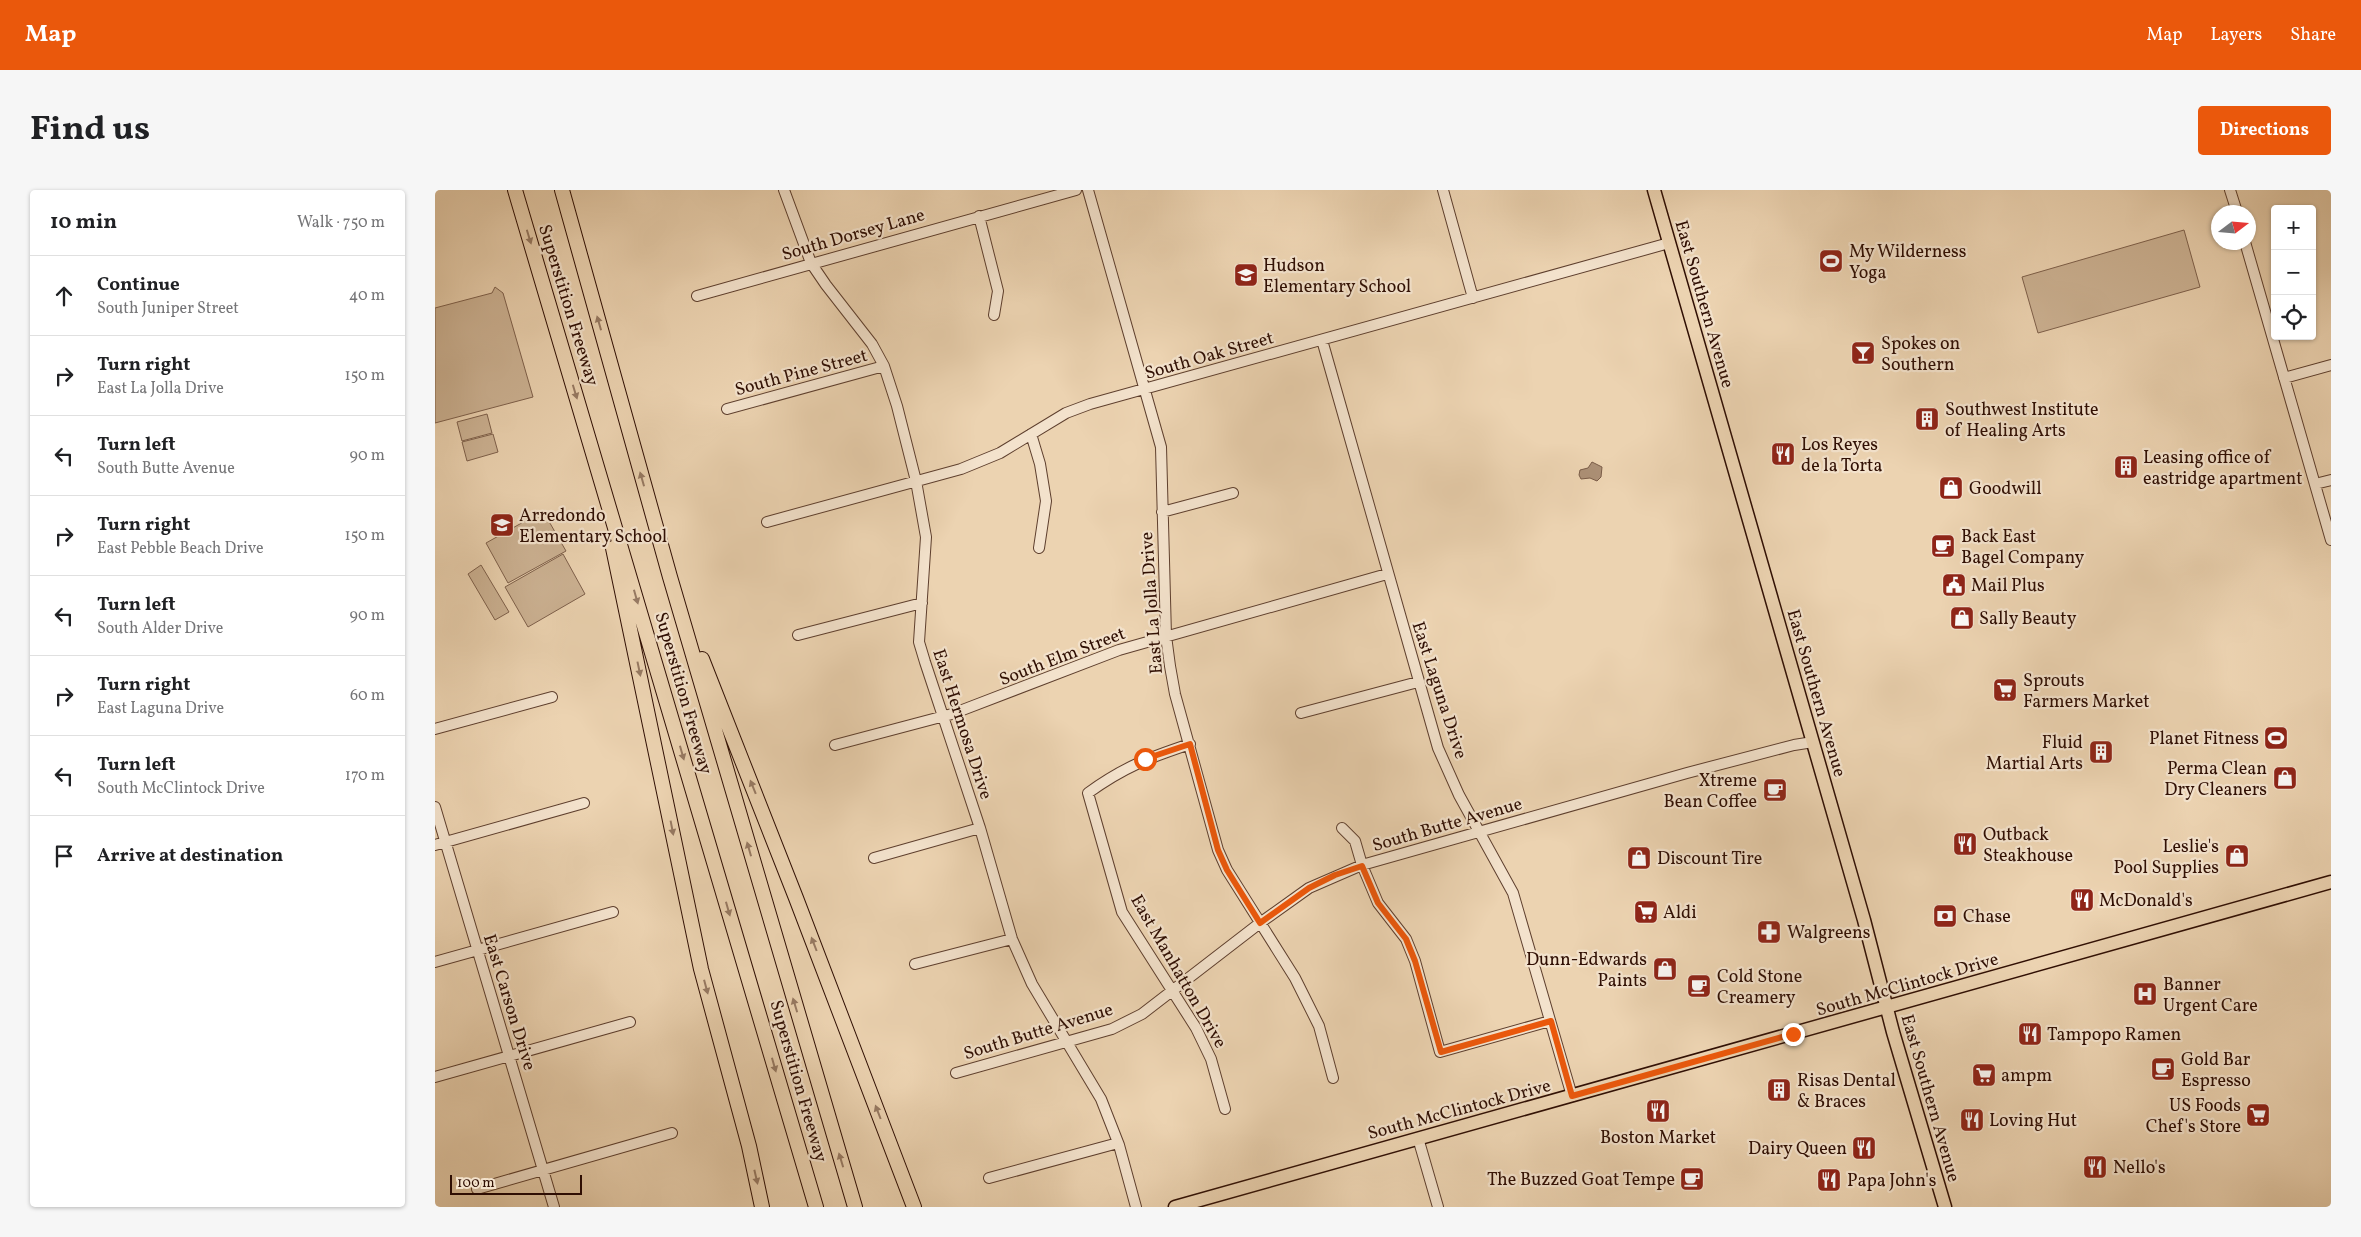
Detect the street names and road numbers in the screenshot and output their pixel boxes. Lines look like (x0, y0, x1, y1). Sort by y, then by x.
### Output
street label: South Dorsey Lane (779, 203, 928, 268)
street label: East Southern Avenue (1668, 218, 1739, 391)
street label: Superstition Freeway (531, 222, 604, 390)
street label: South Oak Street (1142, 326, 1277, 387)
street label: South Pine Street (732, 344, 870, 403)
street label: East La Jolla Drive (1135, 531, 1170, 675)
street label: East Southern Avenue (1780, 607, 1851, 780)
street label: Superstition Freeway (647, 609, 718, 778)
street label: East Laguna Drive (1405, 619, 1473, 762)
street label: South Elm Street (996, 622, 1129, 693)
street label: East Hermosa Drive (925, 646, 998, 803)
street label: South Butte Avenue (1369, 792, 1525, 859)
street label: East Manhatton Drive (1124, 890, 1232, 1053)
street label: East Carson Drive (476, 931, 541, 1074)
street label: South McClintock Drive (1813, 947, 2002, 1023)
street label: Superstition Freeway (762, 997, 833, 1166)
street label: South Butte Avenue (961, 998, 1116, 1067)
street label: East Southern Avenue (1894, 1012, 1965, 1185)
street label: South McClintock Drive (1365, 1074, 1554, 1147)

